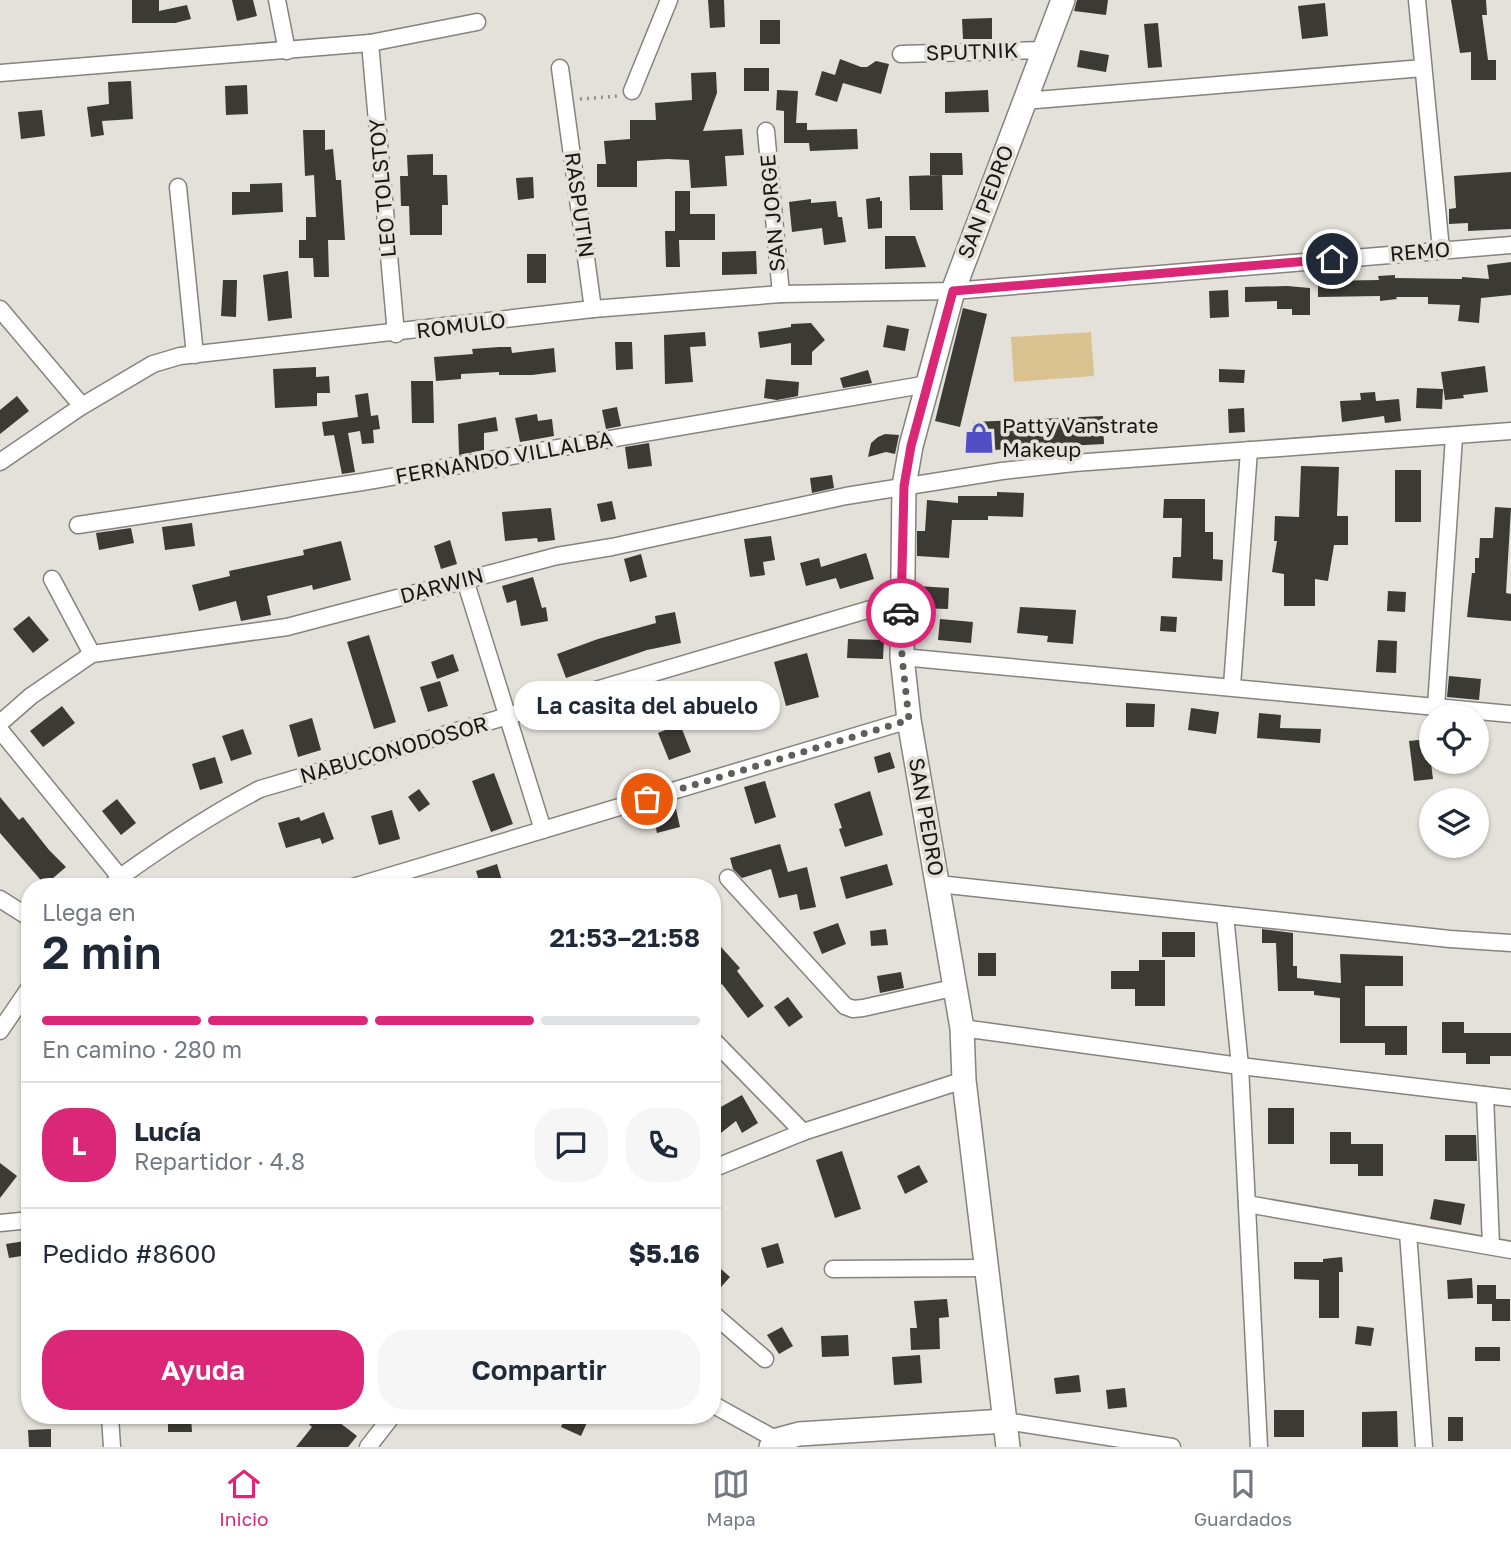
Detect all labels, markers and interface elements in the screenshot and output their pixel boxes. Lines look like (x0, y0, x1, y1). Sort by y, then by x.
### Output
street label: SPUTNIK (925, 36, 1019, 66)
street label: LEO TOLSTOY (363, 117, 401, 259)
street label: SAN PEDRO (951, 141, 1019, 262)
street label: RASPUTIN (560, 150, 600, 259)
street label: SAN JORGE (754, 153, 790, 273)
pin (1302, 229, 1362, 289)
street label: REMO (1389, 235, 1451, 267)
icon: home (1313, 240, 1351, 278)
street label: ROMULO (415, 307, 507, 343)
place label: Patty Vanstrate Makeup (1002, 412, 1159, 462)
shop icon: Patty Vanstrate Makeup (962, 421, 996, 455)
street label: FERNANDO VILLALBA (393, 425, 614, 489)
street label: DARWIN (397, 561, 486, 609)
courier (866, 578, 936, 648)
icon: car (882, 594, 920, 632)
callout: La casita del abuelo (514, 680, 780, 729)
text: La casita del abuelo (536, 691, 758, 719)
map controls (1419, 704, 1489, 858)
button: locate (1419, 704, 1489, 774)
street label: NABUCONODOSOR (297, 710, 491, 788)
street label: SAN PEDRO (904, 756, 950, 878)
pin (617, 769, 677, 829)
icon: bag (628, 780, 666, 818)
button: layers (1419, 788, 1489, 858)
text: Llega en (42, 898, 136, 926)
text: 21:53–21:58 (550, 922, 700, 953)
text: 2 min (42, 924, 162, 979)
text: En camino · 280 m (42, 1035, 242, 1063)
button: chat (534, 1108, 608, 1182)
button: phone (626, 1108, 700, 1182)
text: Lucía (134, 1116, 201, 1147)
text: L (72, 1130, 86, 1161)
text: Repartidor · 4.8 (134, 1147, 305, 1175)
text: Pedido #8600 (42, 1238, 216, 1269)
text: $5.16 (628, 1238, 700, 1269)
button: Ayuda (42, 1330, 364, 1410)
button: Compartir (378, 1330, 700, 1410)
tab: Inicio (219, 1465, 269, 1530)
tab: Mapa (706, 1465, 756, 1530)
tab: Guardados (1194, 1465, 1292, 1530)

